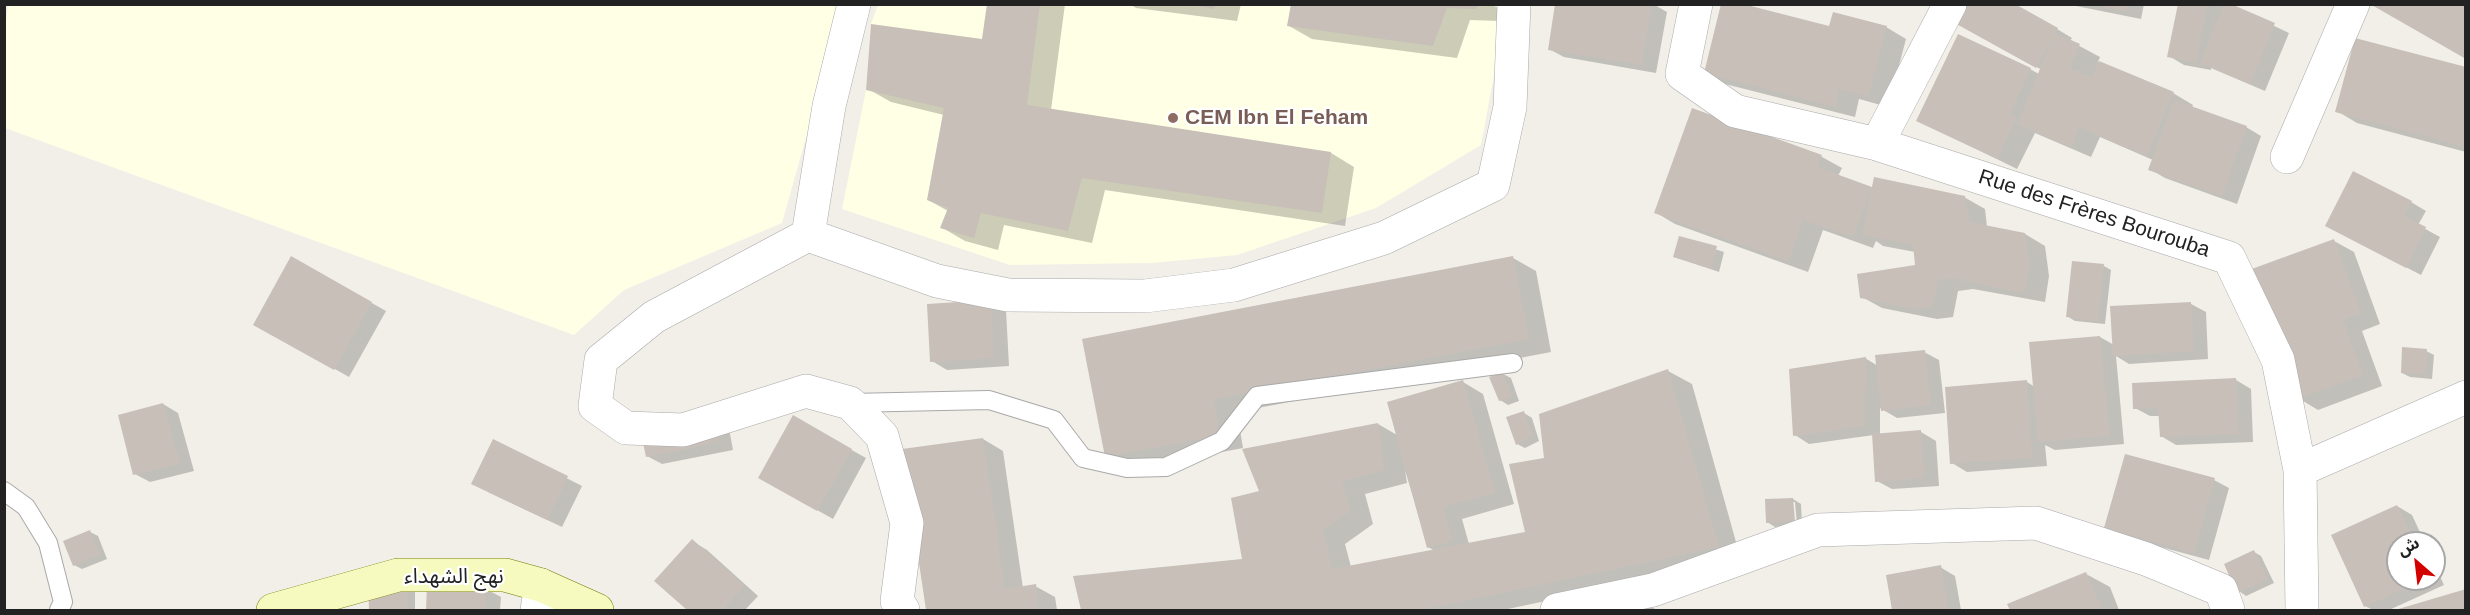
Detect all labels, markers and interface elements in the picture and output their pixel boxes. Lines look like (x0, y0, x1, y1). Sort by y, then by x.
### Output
place label: CEM Ibn El Feham (1185, 105, 1368, 131)
marker: CEM Ibn El Feham (1166, 111, 1180, 125)
street label: Rue des Frères Bourouba (1975, 165, 2213, 263)
north arrow (2386, 531, 2446, 591)
text: ش (2395, 534, 2422, 559)
street label: نهج الشهداء (404, 564, 504, 590)

